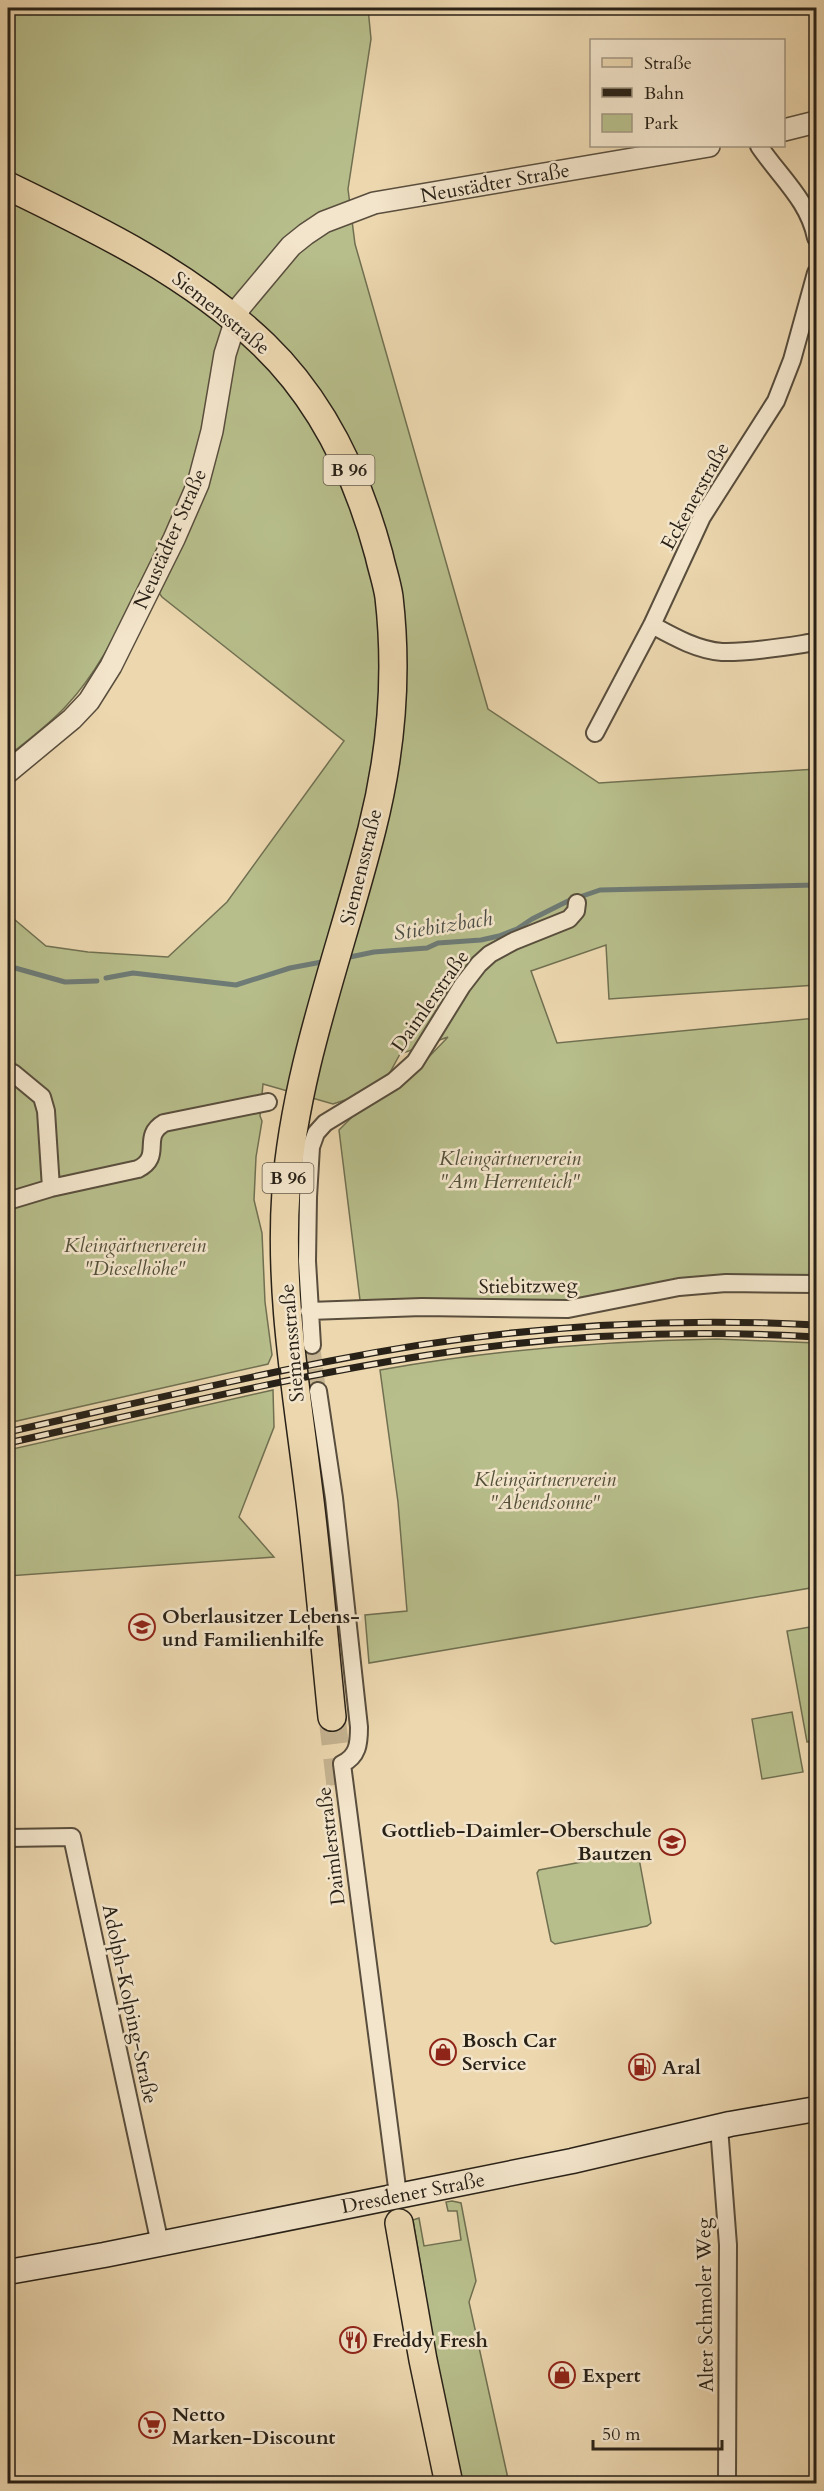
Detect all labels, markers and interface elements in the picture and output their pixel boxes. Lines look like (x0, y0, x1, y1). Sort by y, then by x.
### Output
legend (590, 39, 785, 147)
text: Straße (644, 51, 692, 76)
text: Bahn (644, 81, 685, 106)
text: Park (644, 111, 679, 136)
street label: Neustädter Straße (418, 157, 572, 209)
street label: Siemensstraße (166, 265, 276, 361)
street label: Eckenerstraße (654, 437, 736, 555)
road number: B 96 (324, 455, 374, 485)
street label: Neustädter Straße (127, 465, 213, 613)
street label: Siemensstraße (334, 806, 388, 928)
water label: Stiebitzbach (392, 904, 494, 948)
street label: Daimlerstraße (385, 945, 475, 1057)
park label: Kleingärtnerverein "Am Herrenteich" (439, 1145, 581, 1195)
road number: B 96 (262, 1163, 314, 1193)
park label: Kleingärtnerverein "Dieselhöhe" (64, 1232, 206, 1282)
street label: Stiebitzweg (478, 1272, 579, 1300)
street label: Siemensstraße (273, 1283, 311, 1403)
park label: Kleingärtnerverein "Abendsonne" (474, 1466, 616, 1516)
place label: Oberlausitzer Lebens- und Familienhilfe (162, 1603, 360, 1653)
school or university icon: Oberlausitzer Lebens- und Familienhilfe (127, 1612, 157, 1642)
street label: Daimlerstraße (310, 1785, 352, 1907)
place label: Gottlieb-Daimler-Oberschule Bautzen (381, 1817, 652, 1867)
school or university icon: Gottlieb-Daimler-Oberschule Bautzen (657, 1827, 687, 1857)
street label: Adolph-Kolping-Straße (96, 1902, 164, 2106)
place label: Bosch Car Service (462, 2027, 557, 2077)
shop icon: Bosch Car Service (428, 2037, 458, 2067)
fuel station icon: Aral (627, 2052, 657, 2082)
place label: Aral (662, 2054, 701, 2081)
street label: Dresdener Straße (339, 2166, 487, 2220)
street label: Alter Schmoler Weg (690, 2217, 720, 2392)
restaurant icon: Freddy Fresh (338, 2325, 368, 2355)
place label: Freddy Fresh (372, 2327, 489, 2354)
shop icon: Expert (547, 2360, 577, 2390)
place label: Expert (582, 2362, 641, 2389)
place label: Netto Marken-Discount (172, 2401, 335, 2451)
supermarket icon: Netto Marken-Discount (137, 2410, 167, 2440)
scale bar (593, 2413, 722, 2451)
text: 50 m (602, 2422, 641, 2447)

